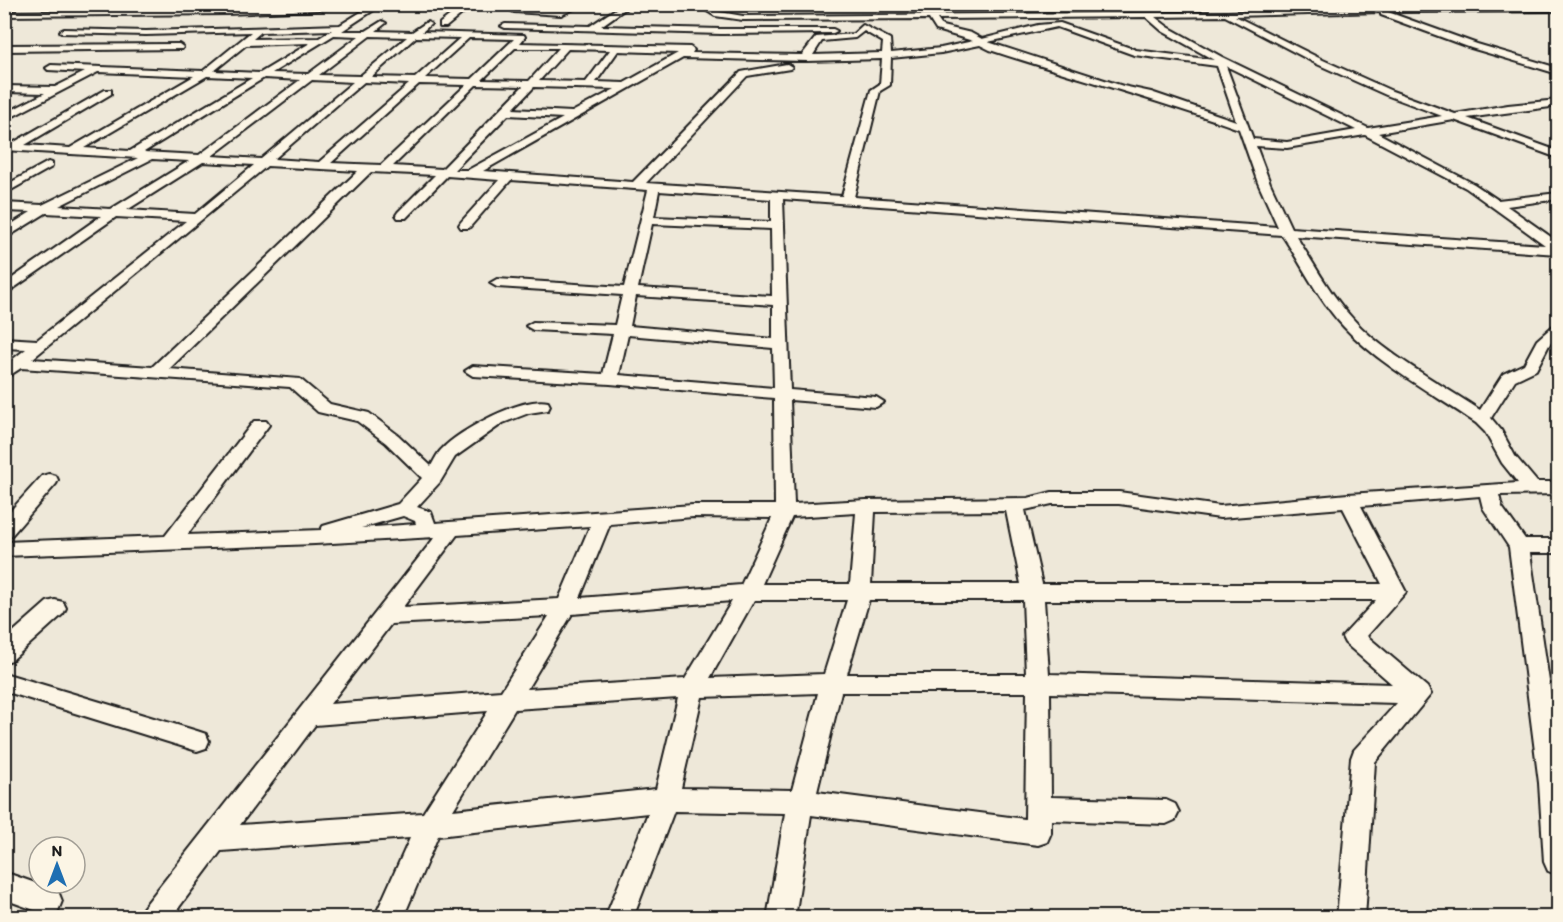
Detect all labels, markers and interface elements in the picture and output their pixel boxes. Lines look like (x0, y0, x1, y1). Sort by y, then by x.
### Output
north arrow (27, 835, 87, 895)
text: N (52, 841, 62, 860)

